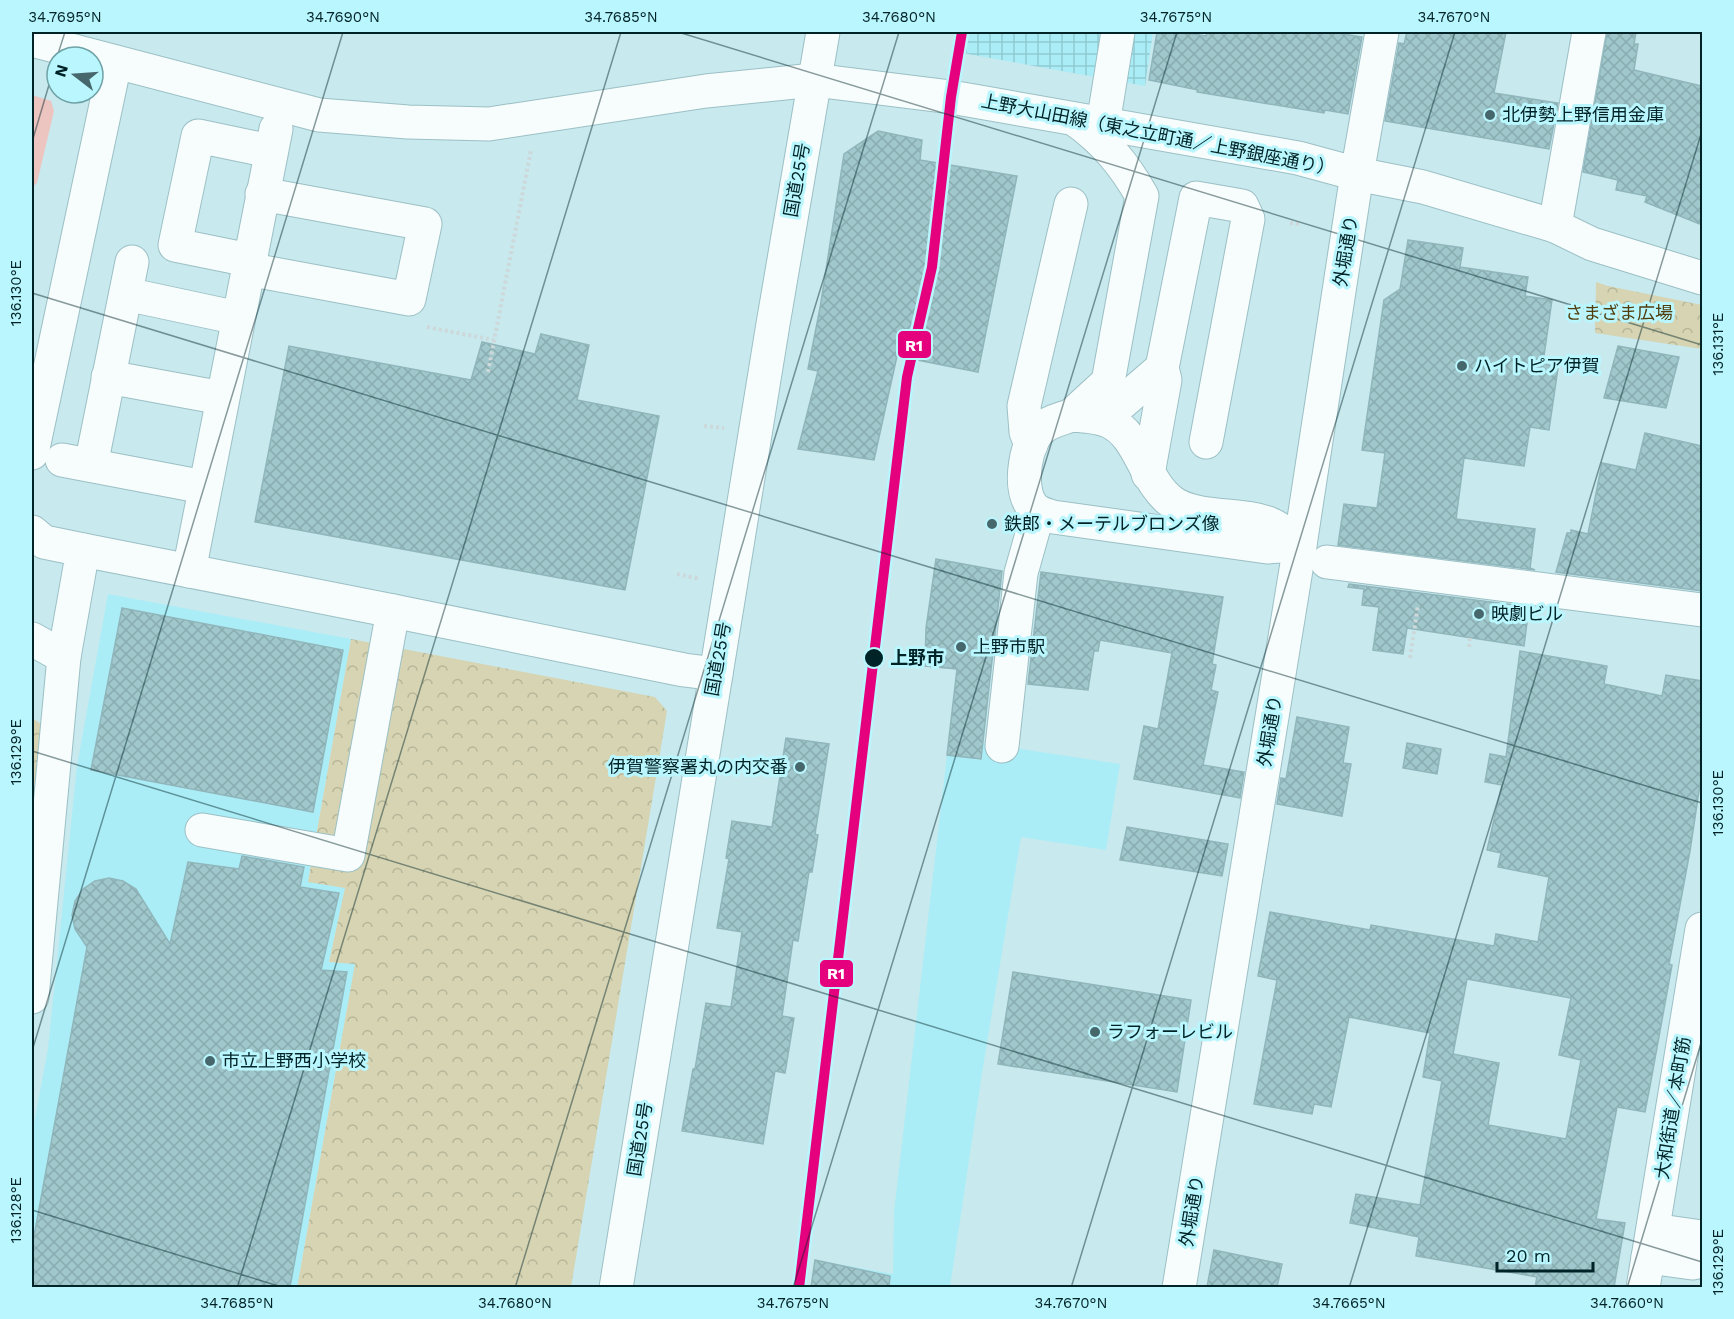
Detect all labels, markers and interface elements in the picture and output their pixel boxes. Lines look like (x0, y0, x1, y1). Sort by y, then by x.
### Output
text: 34.7695°N (28, 8, 102, 26)
text: 34.7690°N (306, 8, 380, 26)
text: 34.7685°N (584, 8, 658, 26)
text: 34.7680°N (862, 8, 936, 26)
text: 34.7675°N (1140, 8, 1212, 26)
text: 34.7670°N (1418, 8, 1490, 26)
north arrow (45, 45, 105, 105)
text: N (50, 62, 72, 79)
street label: 上野大山田線（東之立町通／上野銀座通り） (979, 90, 1337, 179)
place label: 北伊勢上野信用金庫 (1502, 104, 1664, 125)
marker: 北伊勢上野信用金庫 (1483, 108, 1497, 122)
street label: 国道25号 (780, 141, 813, 219)
street label: 外堀通り (1330, 214, 1362, 288)
text: 136.130°E (7, 260, 25, 326)
park label: さまざま広場 (1565, 302, 1673, 323)
text: 136.131°E (1709, 313, 1727, 375)
line badge: R1 (897, 330, 932, 359)
text: R1 (905, 336, 923, 355)
place label: ハイトピア伊賀 (1474, 355, 1600, 376)
marker: ハイトピア伊賀 (1455, 359, 1469, 373)
place label: 鉄郎・メーテルブロンズ像 (1004, 513, 1220, 534)
marker: 鉄郎・メーテルブロンズ像 (985, 517, 999, 531)
place label: 映劇ビル (1491, 603, 1563, 624)
marker: 映劇ビル (1472, 607, 1486, 621)
street label: 国道25号 (701, 620, 734, 698)
place label: 上野市駅 (973, 636, 1045, 657)
marker: 上野市駅 (954, 640, 968, 654)
marker: 上野市 (863, 647, 885, 669)
place label: 上野市 (890, 647, 944, 668)
street label: 外堀通り (1254, 694, 1286, 768)
text: 136.129°E (7, 719, 25, 785)
place label: 伊賀警察署丸の内交番 (608, 756, 788, 777)
marker: 伊賀警察署丸の内交番 (793, 760, 807, 774)
text: 136.130°E (1709, 770, 1727, 836)
line badge: R1 (819, 959, 854, 988)
text: R1 (827, 964, 845, 983)
place label: ラフォーレビル (1107, 1021, 1233, 1042)
marker: ラフォーレビル (1088, 1025, 1102, 1039)
street label: 大和街道／本町筋 (1651, 1035, 1694, 1181)
place label: 市立上野西小学校 (222, 1050, 366, 1071)
marker: 市立上野西小学校 (203, 1054, 217, 1068)
street label: 国道25号 (623, 1100, 656, 1178)
street label: 外堀通り (1176, 1174, 1208, 1248)
text: 136.128°E (7, 1177, 25, 1243)
text: 136.129°E (1709, 1229, 1727, 1295)
scale bar (1497, 1235, 1593, 1273)
text: 20 m (1506, 1245, 1551, 1266)
text: 34.7685°N (200, 1294, 274, 1312)
text: 34.7680°N (478, 1294, 552, 1312)
text: 34.7675°N (757, 1294, 829, 1312)
text: 34.7670°N (1035, 1294, 1107, 1312)
text: 34.7665°N (1312, 1294, 1386, 1312)
text: 34.7660°N (1590, 1294, 1664, 1312)

